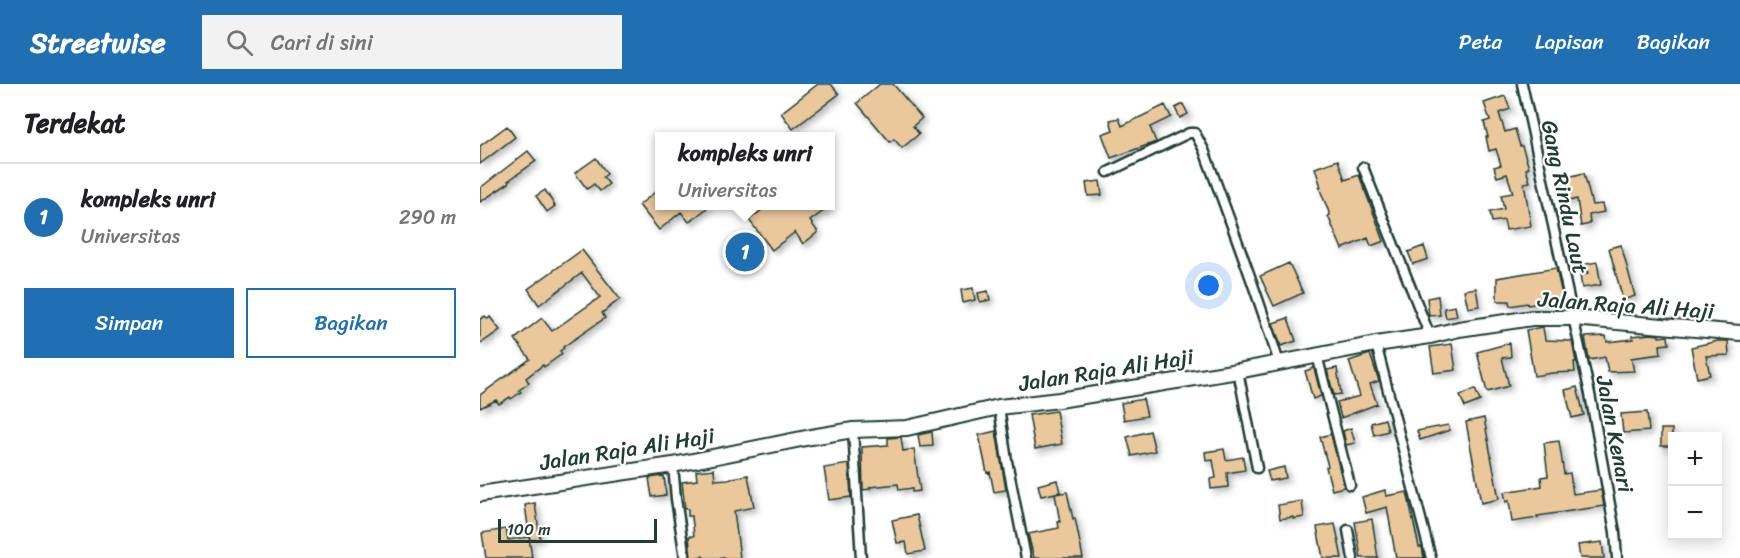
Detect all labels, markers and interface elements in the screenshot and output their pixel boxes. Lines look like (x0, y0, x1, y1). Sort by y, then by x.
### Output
search box (202, 15, 622, 69)
text: Streetwise (30, 18, 166, 67)
text: Cari di sini (271, 23, 373, 62)
text: Peta (1459, 23, 1502, 61)
text: Lapisan (1535, 23, 1604, 61)
text: Bagikan (1637, 23, 1710, 61)
icon: search (223, 26, 256, 59)
text: Terdekat (24, 100, 125, 146)
street label: Gang Rindu Laut (1530, 116, 1600, 278)
popup (655, 132, 835, 210)
text: kompleks unri (678, 134, 812, 173)
text: Universitas (678, 173, 777, 208)
text: kompleks unri (81, 180, 215, 219)
text: 1 (39, 200, 48, 235)
text: 290 m (399, 200, 456, 235)
text: Universitas (81, 219, 180, 254)
pin: 1 (726, 230, 764, 274)
your location (1194, 271, 1223, 300)
street label: Jalan Raja Ali Haji (1536, 279, 1716, 331)
button: Simpan (24, 288, 234, 358)
button: Bagikan (246, 288, 456, 358)
street label: Jalan Raja Ali Haji (1015, 337, 1197, 403)
street label: Jalan Kenari (1584, 371, 1646, 497)
street label: Jalan Raja Ali Haji (536, 416, 718, 482)
map controls (1668, 432, 1722, 540)
button: + (1668, 432, 1722, 486)
button: − (1668, 486, 1722, 540)
text: 100 m (507, 515, 551, 544)
scale bar (498, 516, 657, 544)

